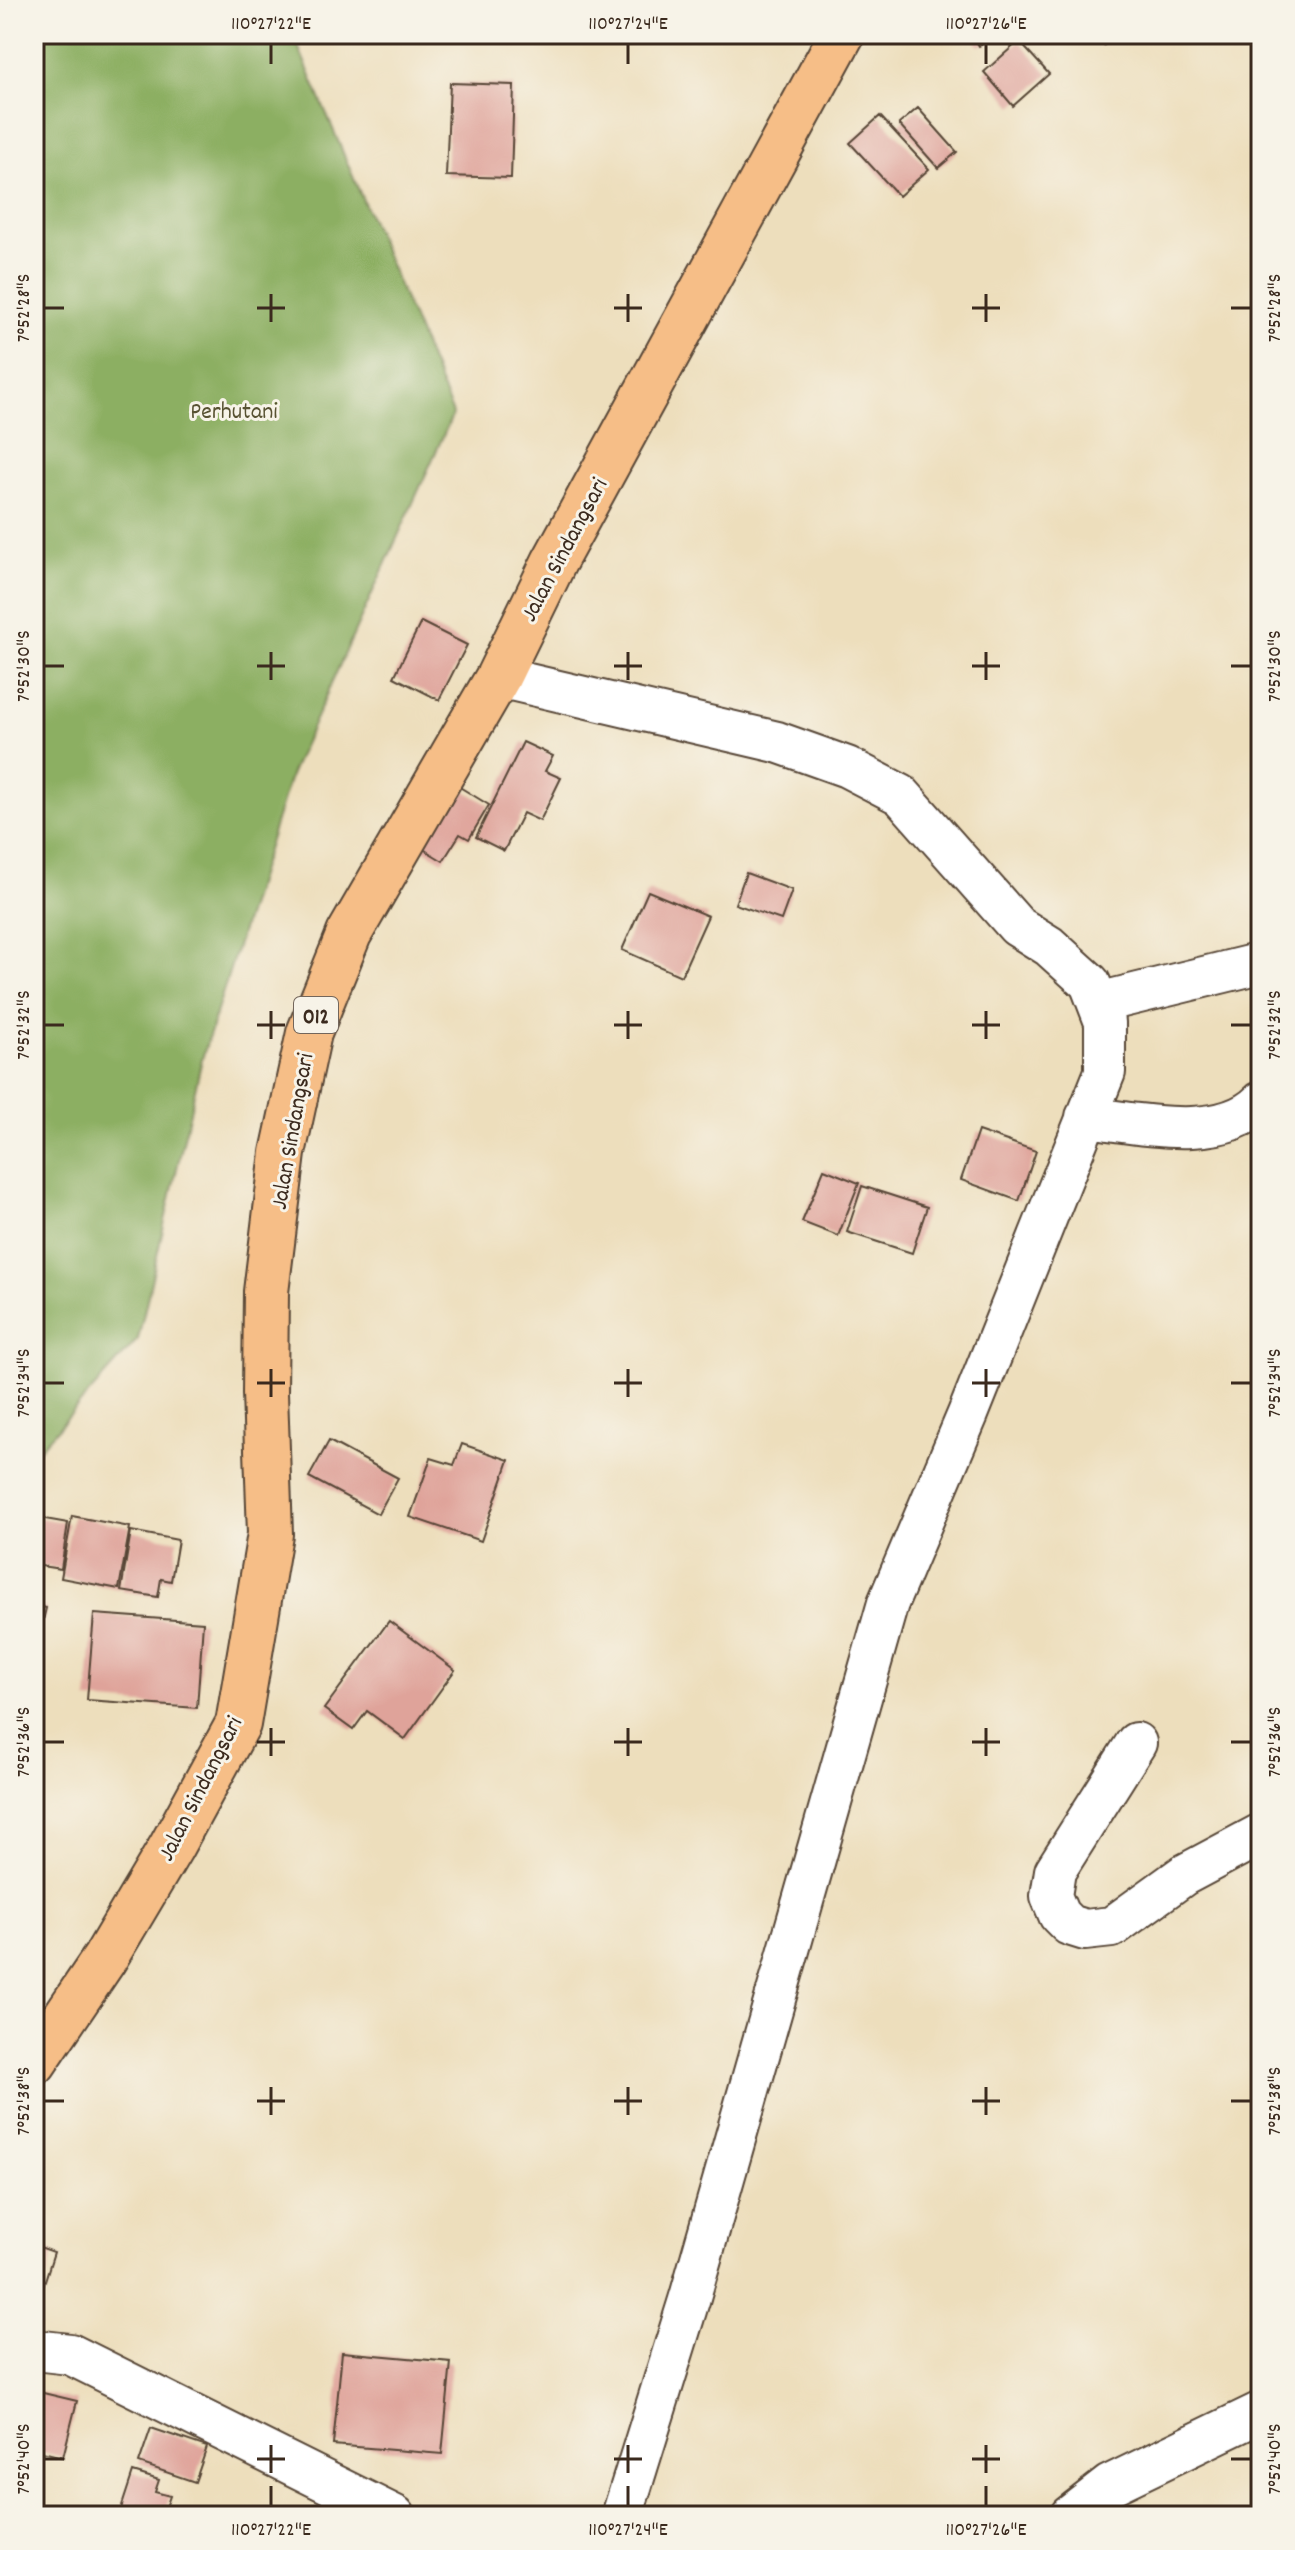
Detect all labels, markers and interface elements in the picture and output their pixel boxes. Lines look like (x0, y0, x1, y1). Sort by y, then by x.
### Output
text: 110°27'22"E (231, 11, 311, 39)
text: 110°27'24"E (588, 11, 668, 39)
text: 110°27'26"E (945, 11, 1027, 39)
text: 7°52'28"S (11, 274, 39, 342)
text: 7°52'28"S (1262, 274, 1290, 342)
park label: Perhutani (190, 396, 278, 430)
street label: Jalan Sindangsari (513, 473, 618, 628)
text: 7°52'30"S (11, 630, 39, 702)
text: 7°52'30"S (1262, 630, 1290, 702)
text: 7°52'32"S (11, 990, 39, 1060)
text: 7°52'32"S (1262, 990, 1290, 1060)
road number: 012 (294, 997, 338, 1033)
street label: Jalan Sindangsari (263, 1051, 324, 1212)
text: 7°52'34"S (11, 1348, 39, 1418)
text: 7°52'34"S (1262, 1348, 1290, 1418)
text: 7°52'36"S (11, 1707, 39, 1777)
text: 7°52'36"S (1262, 1707, 1290, 1777)
street label: Jalan Sindangsari (151, 1711, 253, 1868)
text: 7°52'38"S (11, 2067, 39, 2135)
text: 7°52'38"S (1262, 2067, 1290, 2135)
text: 7°52'40"S (11, 2423, 39, 2495)
text: 7°52'40"S (1262, 2423, 1290, 2495)
text: 110°27'22"E (231, 2517, 311, 2545)
text: 110°27'24"E (588, 2517, 668, 2545)
text: 110°27'26"E (945, 2517, 1027, 2545)

